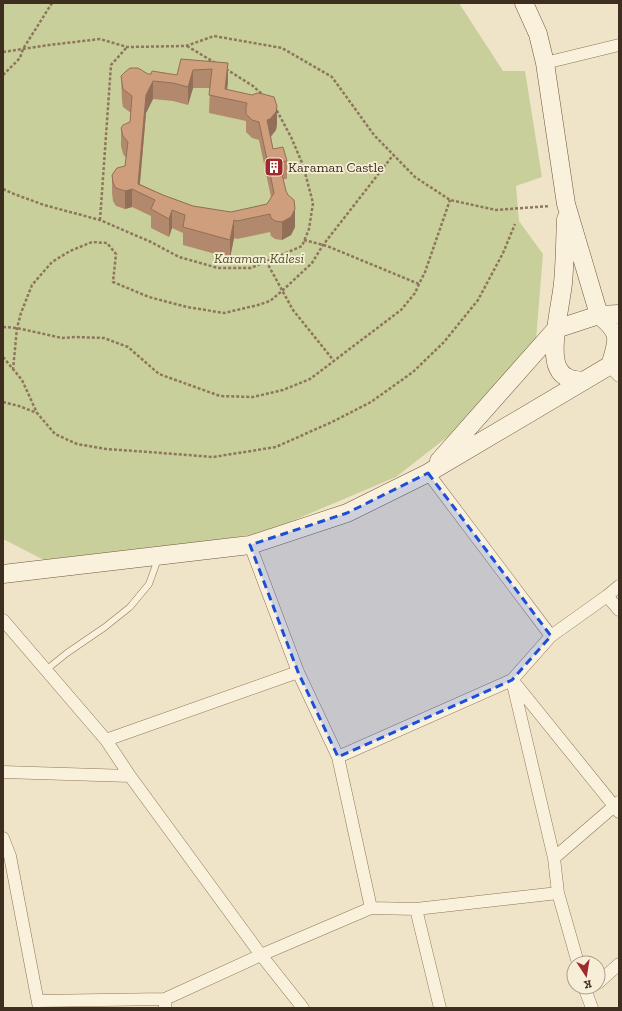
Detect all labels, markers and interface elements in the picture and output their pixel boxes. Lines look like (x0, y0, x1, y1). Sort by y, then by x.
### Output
building icon: Karaman Castle (263, 156, 285, 178)
place label: Karaman Castle (288, 159, 384, 176)
park label: Karaman Kalesi (214, 250, 304, 267)
north arrow (566, 955, 606, 995)
text: K (582, 977, 593, 992)

